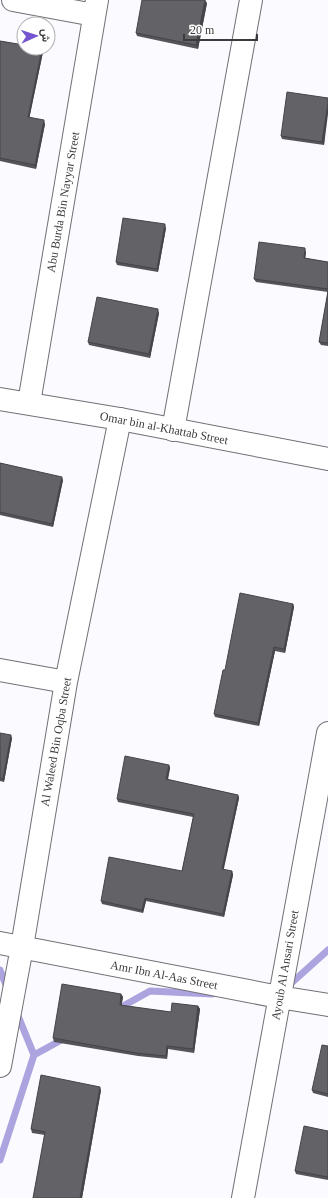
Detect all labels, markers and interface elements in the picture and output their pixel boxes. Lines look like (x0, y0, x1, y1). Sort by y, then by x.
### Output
north arrow (16, 16, 56, 56)
scale bar (184, 16, 257, 42)
text: 20 m (190, 23, 215, 37)
text: ش (39, 29, 52, 42)
street label: Abu Burda Bin Nayyar Street (44, 130, 82, 273)
street label: Omar bin al-Khattab Street (99, 409, 230, 447)
street label: Al Waleed Bin Oqba Street (38, 676, 74, 808)
street label: Ayoub Al Ansari Street (268, 908, 302, 1021)
street label: Amr Ibn Al-Aas Street (109, 958, 219, 992)

